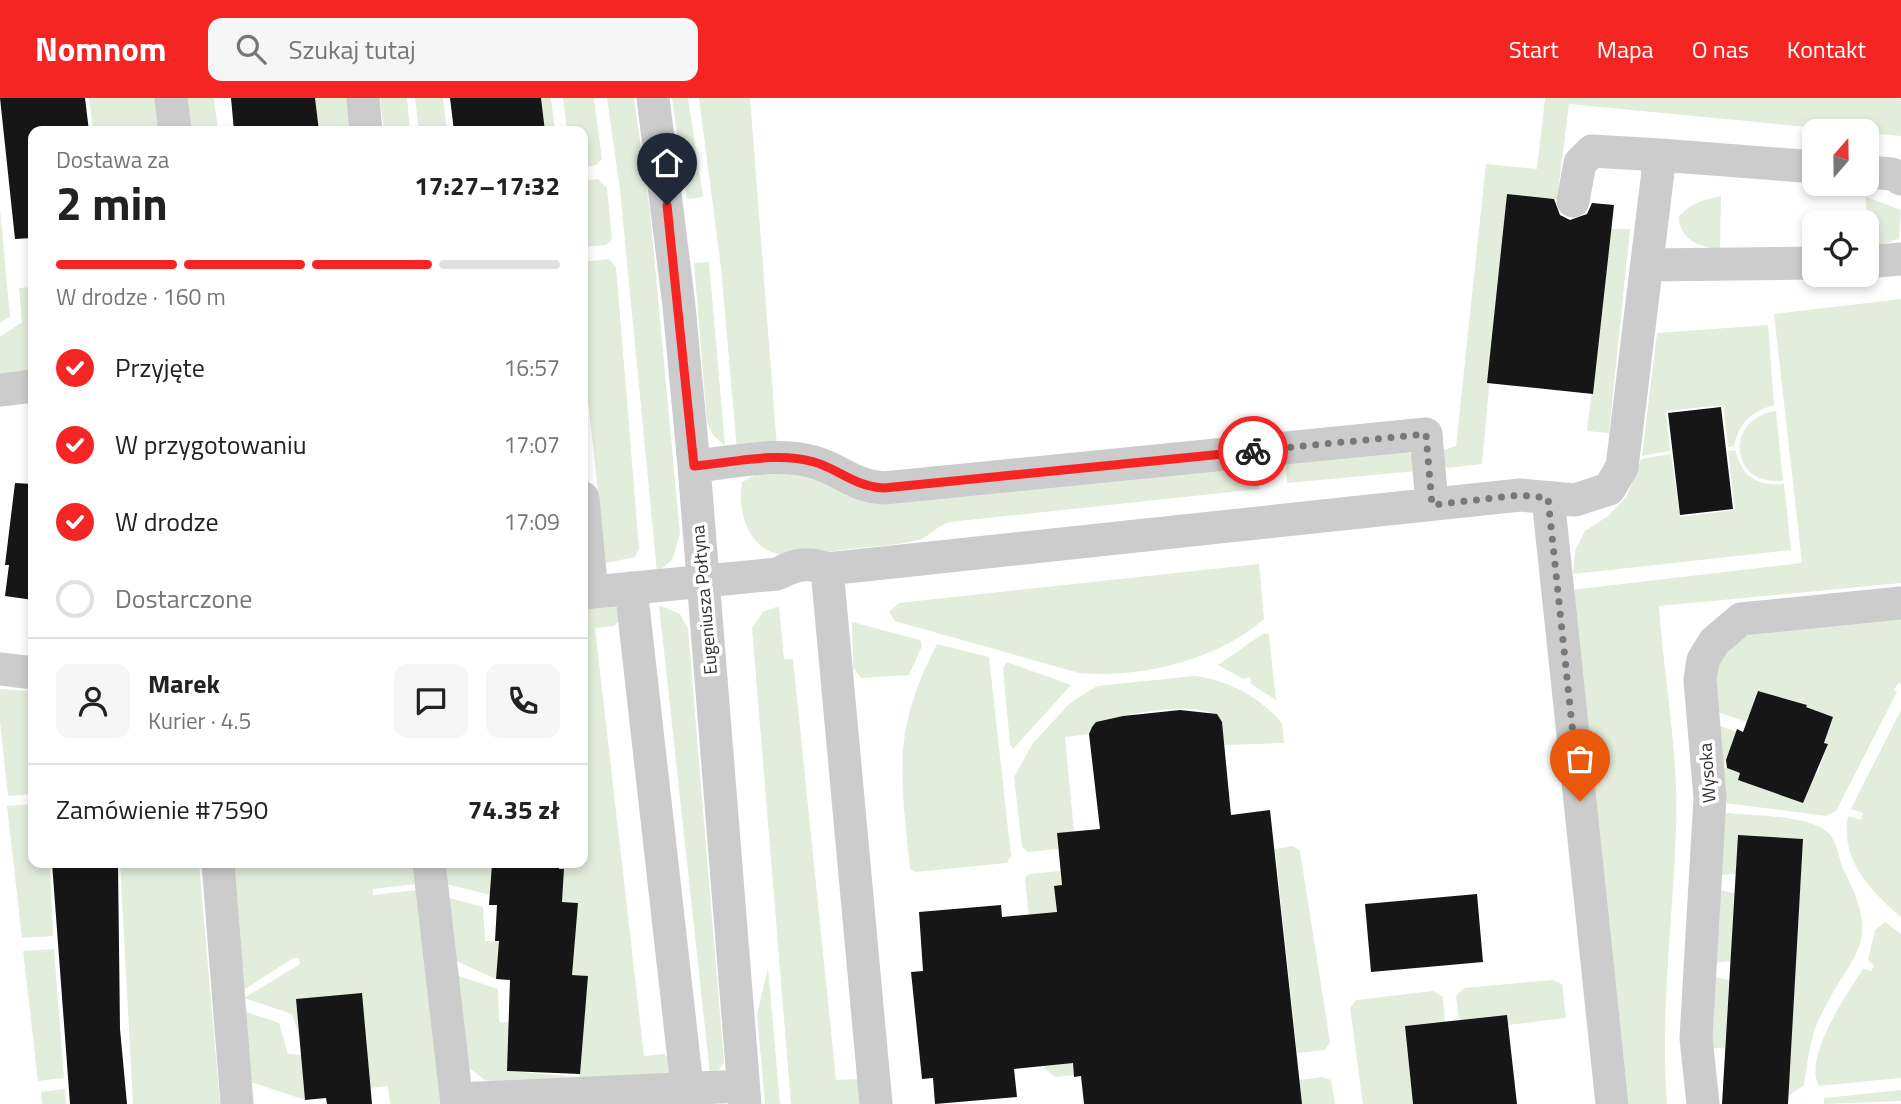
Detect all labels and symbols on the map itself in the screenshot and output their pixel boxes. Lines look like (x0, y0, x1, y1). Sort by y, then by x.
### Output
north arrow (1802, 119, 1880, 196)
pin (637, 133, 697, 205)
courier (1218, 416, 1288, 486)
street label: Eugeniusza Połtyna (684, 524, 724, 676)
pin (1550, 729, 1610, 801)
street label: Wysoka (1691, 742, 1723, 804)

